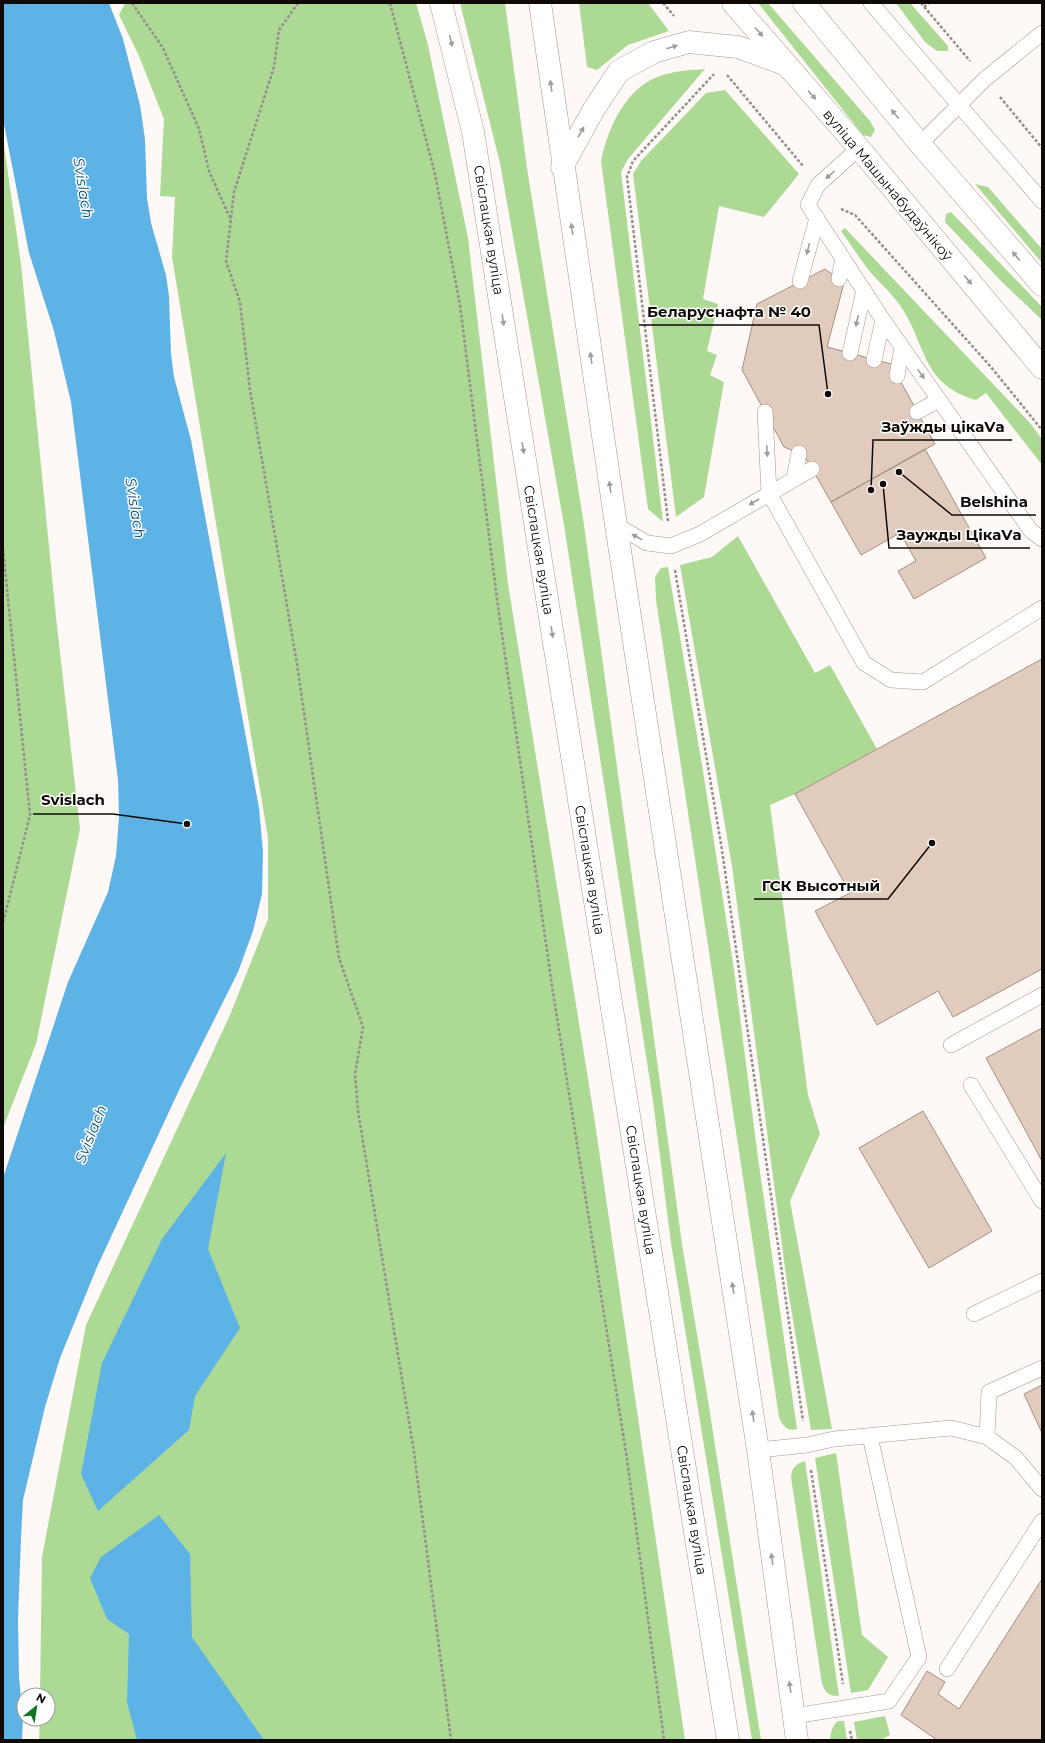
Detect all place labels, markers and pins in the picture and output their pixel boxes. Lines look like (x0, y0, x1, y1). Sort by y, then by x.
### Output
callout: Беларуснафта № 40 (639, 298, 819, 325)
callout: Заўжды цікаVа (873, 413, 1012, 440)
callout: Belshina (952, 488, 1036, 515)
callout: Заужды ЦікаVа (889, 521, 1030, 548)
callout: Svislach (33, 787, 113, 814)
callout: ГСК Высотный (754, 872, 888, 899)

